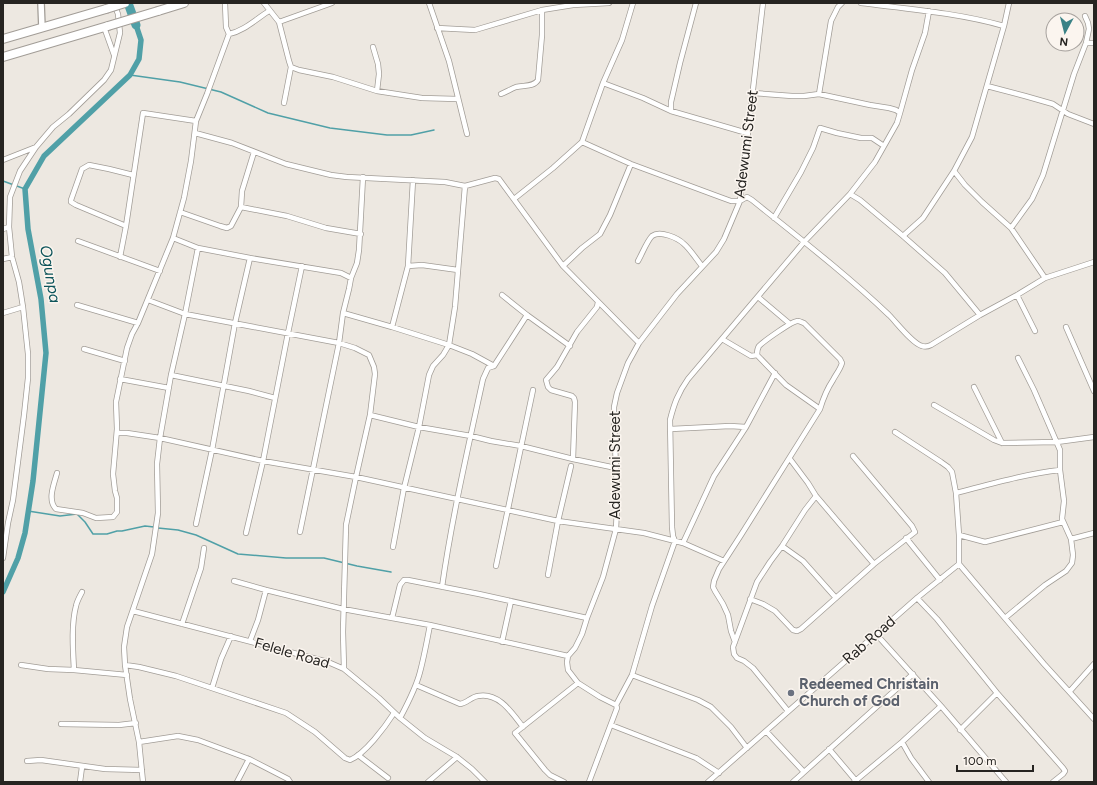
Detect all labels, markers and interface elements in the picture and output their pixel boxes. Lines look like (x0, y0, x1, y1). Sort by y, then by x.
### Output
north arrow (1045, 12, 1085, 52)
text: N (1059, 34, 1069, 48)
street label: Adewumi Street (730, 89, 762, 199)
water label: Ogunpa (36, 244, 65, 305)
street label: Adewumi Street (606, 410, 624, 519)
street label: Rab Road (839, 612, 899, 668)
street label: Felele Road (252, 634, 332, 672)
place label: Redeemed Christain Church of God (799, 675, 939, 710)
marker: Redeemed Christain Church of God (786, 688, 796, 698)
scale bar (957, 747, 1033, 773)
text: 100 m (963, 754, 997, 768)

